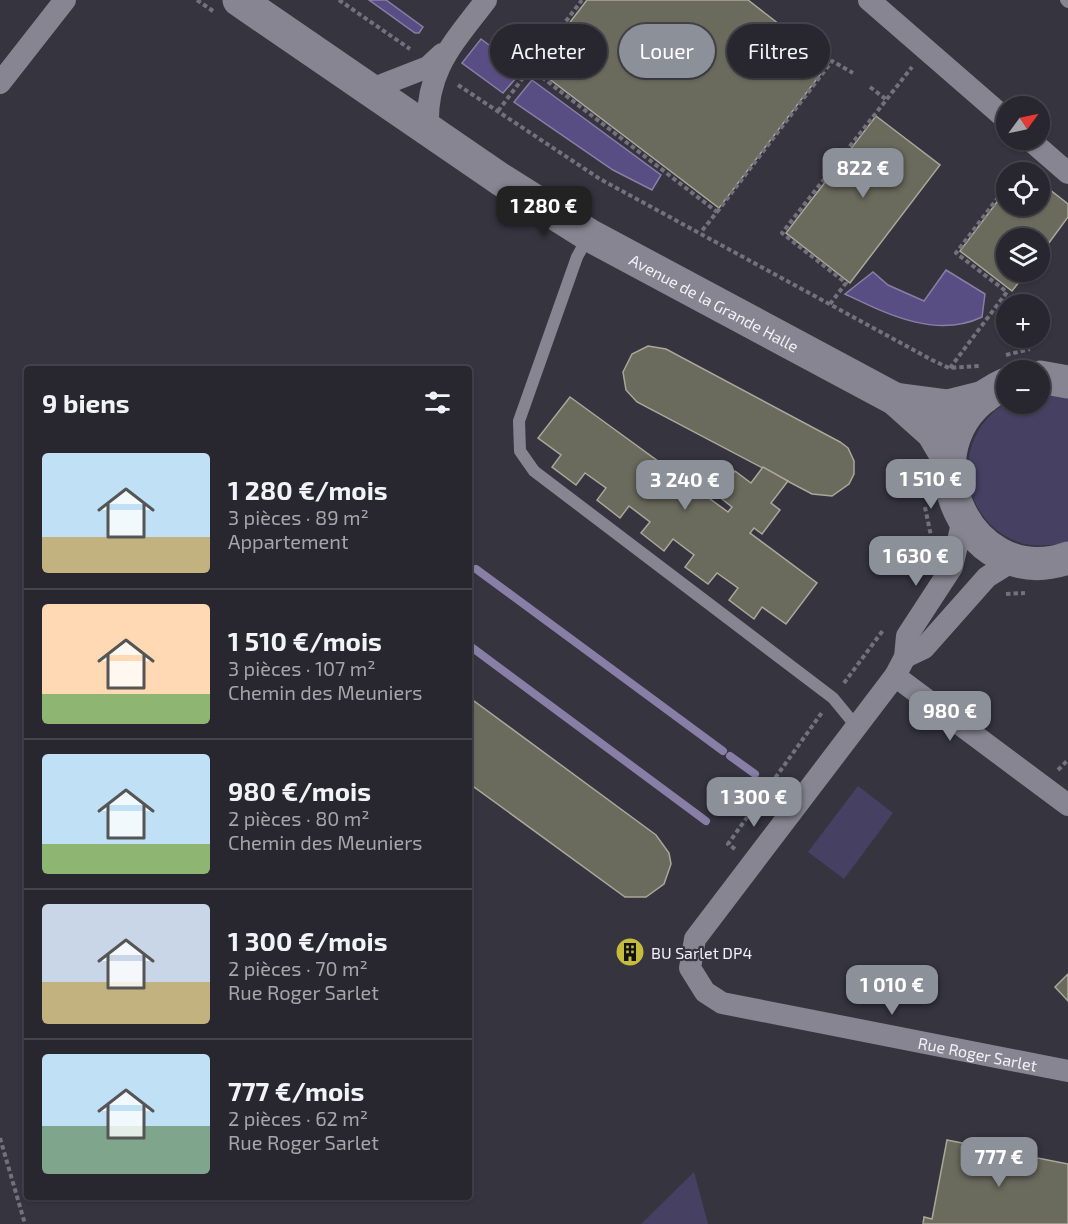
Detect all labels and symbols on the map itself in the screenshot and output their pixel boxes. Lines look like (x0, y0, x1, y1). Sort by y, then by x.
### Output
north arrow (996, 96, 1050, 150)
pin: 822 € (821, 148, 905, 199)
pin: 1 280 € (489, 186, 599, 237)
street label: Avenue de la Grande Halle (627, 249, 802, 355)
pin: 1 510 € (876, 459, 986, 510)
pin: 3 240 € (630, 460, 740, 511)
pin: 1 630 € (861, 536, 971, 587)
pin: 980 € (908, 691, 992, 742)
pin: 1 300 € (699, 777, 809, 828)
building icon: BU Sarlet DP4 (614, 936, 646, 968)
place label: BU Sarlet DP4 (651, 943, 752, 962)
pin: 1 010 € (837, 965, 947, 1016)
street label: Rue Roger Sarlet (917, 1032, 1039, 1074)
pin: 777 € (957, 1137, 1041, 1188)

